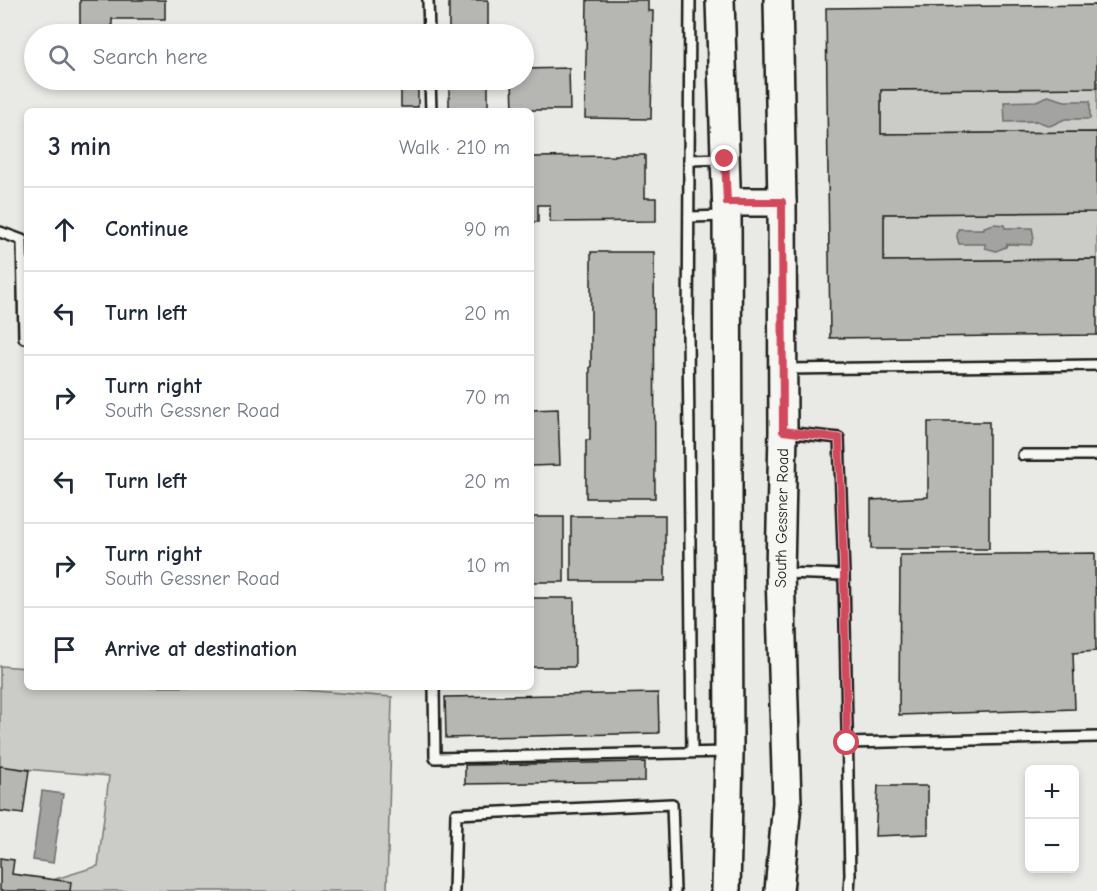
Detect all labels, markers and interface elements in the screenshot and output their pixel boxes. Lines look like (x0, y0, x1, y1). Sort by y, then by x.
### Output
search box (24, 24, 534, 90)
icon: search (45, 41, 78, 74)
text: Search here (93, 44, 208, 70)
text: 3 min (48, 132, 111, 162)
text: Walk · 210 m (399, 136, 510, 159)
route end (711, 145, 737, 171)
icon: ahead (48, 213, 81, 246)
text: Continue (105, 216, 188, 242)
text: 90 m (464, 218, 510, 241)
icon: left (48, 297, 81, 330)
text: Turn left (105, 300, 187, 326)
text: 20 m (464, 302, 510, 325)
text: Turn right (105, 373, 202, 399)
icon: right (48, 381, 81, 414)
text: 70 m (465, 386, 510, 409)
text: South Gessner Road (105, 399, 280, 422)
street label: South Gessner Road (772, 448, 792, 588)
icon: left (48, 465, 81, 498)
text: Turn left (105, 468, 187, 494)
text: 20 m (464, 470, 510, 493)
text: Turn right (105, 541, 202, 567)
icon: right (48, 549, 81, 582)
text: 10 m (467, 554, 510, 577)
text: South Gessner Road (105, 567, 280, 590)
icon: arrive (48, 633, 81, 666)
text: Arrive at destination (105, 636, 297, 662)
route start (833, 729, 859, 755)
map controls (1025, 765, 1079, 873)
button: + (1025, 765, 1079, 819)
button: − (1025, 819, 1079, 873)

